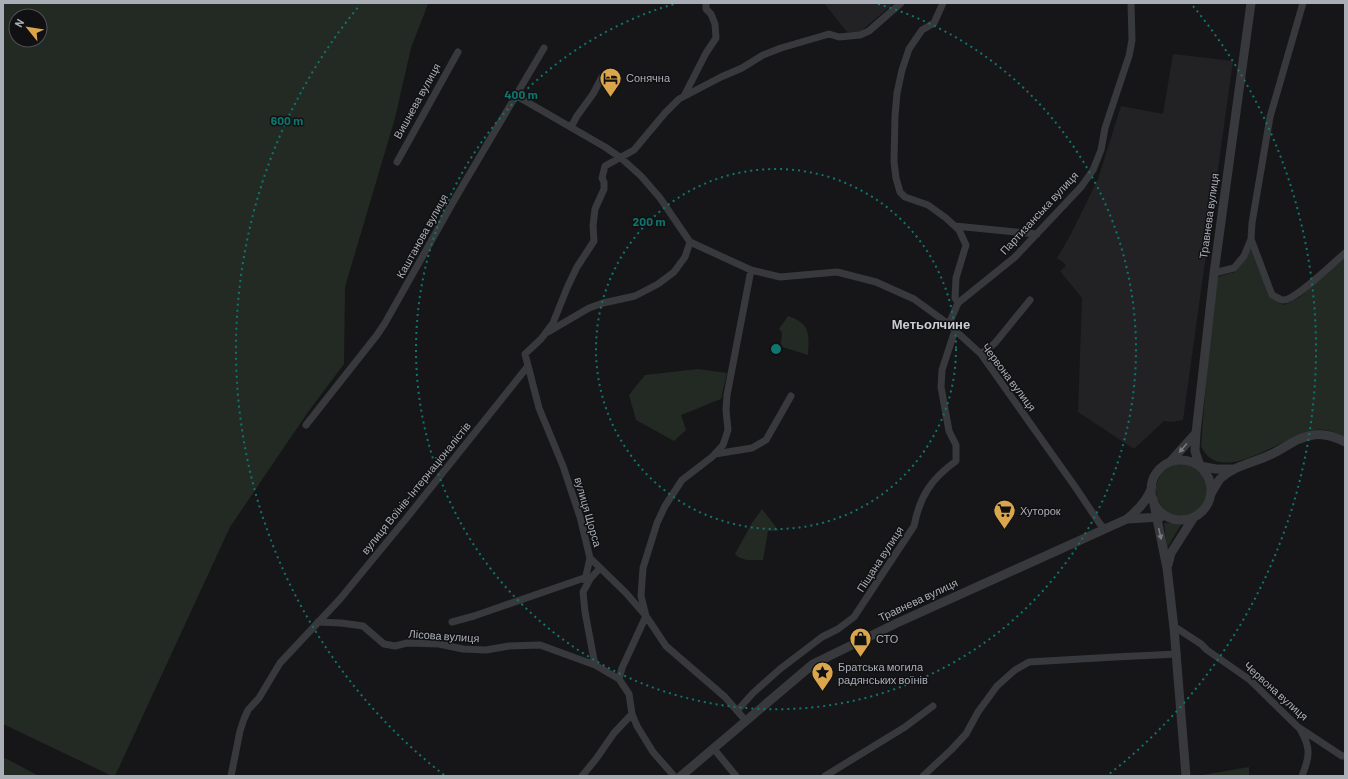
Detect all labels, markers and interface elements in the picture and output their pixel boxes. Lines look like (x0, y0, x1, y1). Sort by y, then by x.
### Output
north arrow (8, 8, 48, 48)
text: N (11, 16, 26, 29)
street label: Вишнева вулиця (390, 61, 443, 141)
hotel icon: Сонячна (598, 65, 624, 98)
place label: Сонячна (626, 71, 671, 84)
text: 400 m (504, 87, 538, 101)
text: 600 m (271, 113, 303, 127)
street label: Партизанська вулиця (997, 168, 1080, 257)
street label: Травнева вулиця (1196, 172, 1221, 259)
street label: Каштанова вулиця (393, 191, 450, 280)
text: 200 m (633, 214, 665, 228)
district label: Метьолчине (892, 316, 970, 332)
street label: Червона вулиця (980, 340, 1039, 413)
centre of rings (769, 342, 783, 356)
street label: вулиця Воїнів-Інтернаціоналістів (358, 419, 473, 556)
one-way arrow (1178, 442, 1187, 453)
street label: вулиця Щорса (572, 475, 605, 549)
supermarket icon: Хуторок (991, 498, 1017, 531)
place label: Хуторок (1020, 504, 1061, 517)
street label: Піщана вулиця (854, 523, 906, 594)
one-way arrow (1157, 527, 1163, 540)
street label: Травнева вулиця (876, 575, 960, 624)
shop icon: СТО (847, 626, 873, 659)
street label: Лісова вулиця (408, 627, 480, 644)
place label: СТО (876, 632, 899, 645)
street label: Червона вулиця (1242, 659, 1311, 723)
place icon: Братська могила радянських воїнів (809, 660, 835, 693)
place label: Братська могила радянських воїнів (838, 660, 928, 686)

